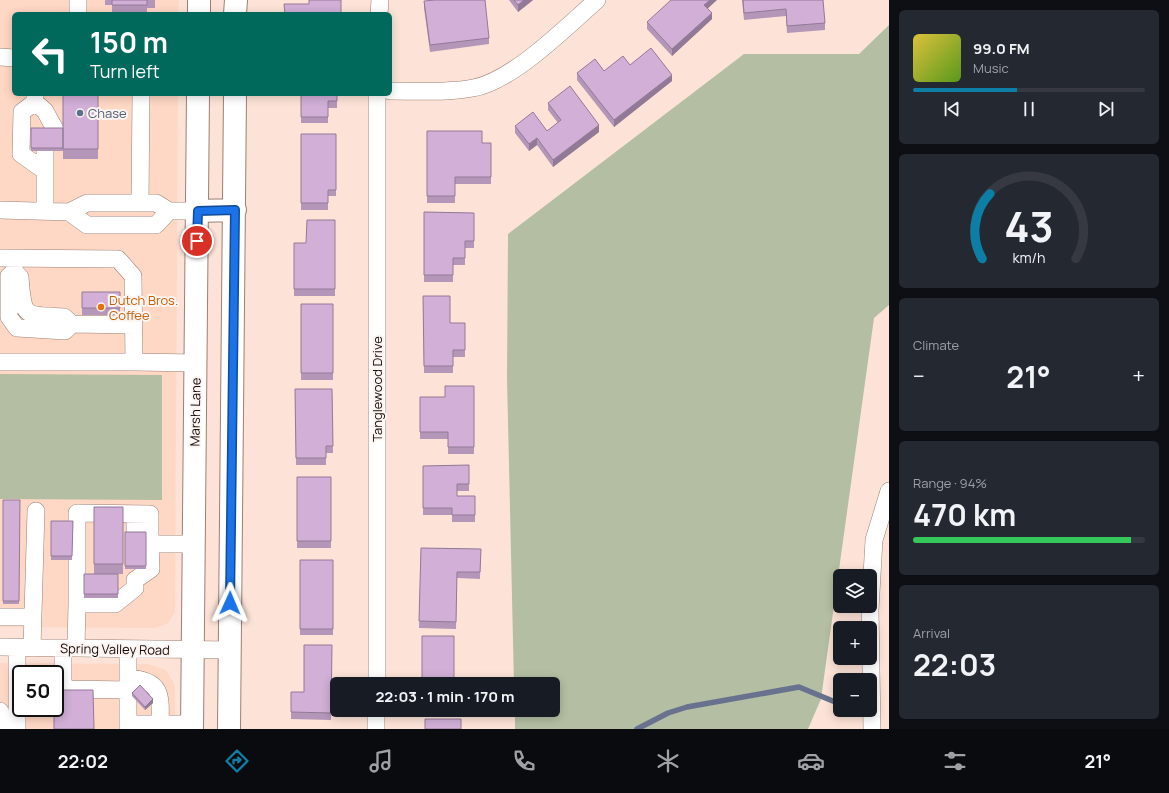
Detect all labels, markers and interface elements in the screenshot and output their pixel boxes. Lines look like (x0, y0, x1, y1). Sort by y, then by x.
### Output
text: 150 m (90, 23, 168, 61)
icon: left (24, 28, 76, 80)
text: 99.0 FM (973, 38, 1030, 59)
text: Turn left (90, 59, 160, 83)
text: Music (973, 59, 1009, 77)
icon: previous (941, 98, 963, 120)
icon: pause (1018, 98, 1040, 120)
icon: next (1095, 98, 1117, 120)
place label: Chase (88, 104, 127, 122)
marker: Chase (75, 108, 85, 118)
text: 43 (1004, 197, 1054, 253)
pin (180, 224, 214, 258)
icon: arrive (186, 230, 208, 252)
text: km/h (1012, 247, 1046, 266)
place label: Dutch Bros. Coffee (109, 291, 178, 324)
marker: Dutch Bros. Coffee (96, 302, 106, 312)
street label: Tanglewood Drive (368, 336, 386, 442)
text: Climate (913, 336, 959, 354)
text: 21° (1006, 356, 1051, 397)
text: − (913, 361, 925, 391)
text: + (1132, 361, 1145, 391)
street label: Marsh Lane (185, 377, 205, 447)
text: Range · 94% (913, 474, 987, 492)
text: 470 km (913, 494, 1016, 535)
map controls (833, 569, 877, 717)
button: layers (833, 569, 877, 613)
position arrow (209, 582, 251, 624)
button: + (833, 621, 877, 665)
text: Arrival (913, 624, 950, 642)
street label: Spring Valley Road (60, 639, 170, 659)
text: 22:03 (913, 644, 996, 685)
speed limit sign: 50 (12, 665, 64, 717)
button: − (833, 673, 877, 717)
text: 22:03 · 1 min · 170 m (375, 686, 515, 707)
icon: directions (223, 747, 251, 775)
icon: music (367, 747, 395, 775)
icon: phone (510, 747, 538, 775)
icon: climate (654, 747, 682, 775)
icon: car (797, 747, 825, 775)
icon: filters (941, 747, 969, 775)
text: 22:02 (58, 749, 108, 773)
text: 21° (1084, 749, 1111, 773)

